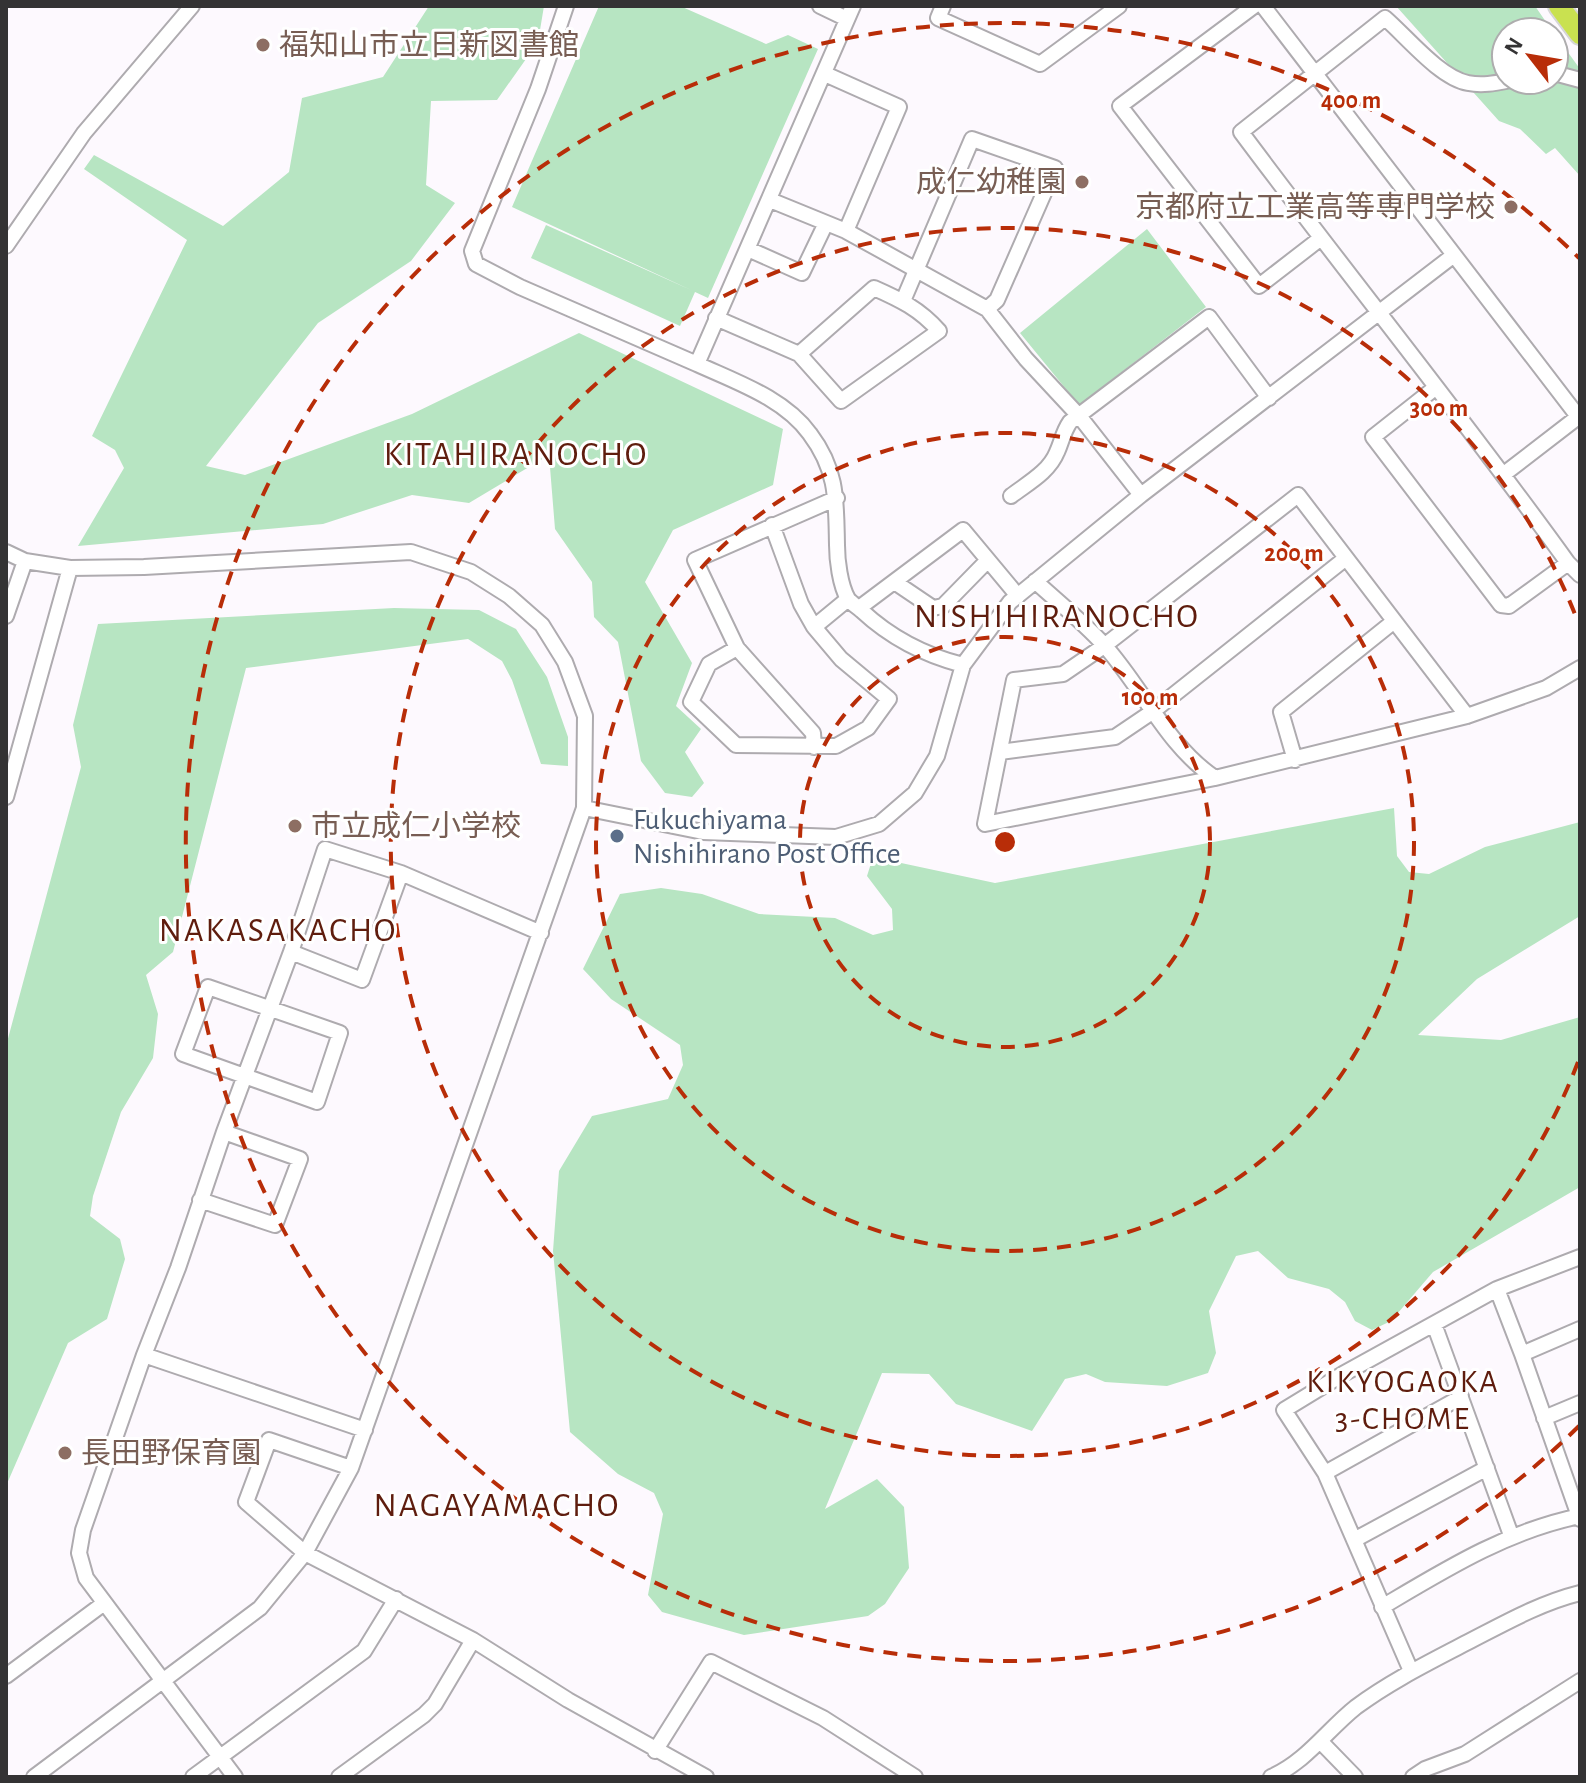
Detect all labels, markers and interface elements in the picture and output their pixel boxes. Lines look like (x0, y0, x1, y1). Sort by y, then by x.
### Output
north arrow (1490, 16, 1570, 96)
place label: 福知山市立日新図書館 (279, 29, 579, 61)
text: N (1500, 34, 1527, 58)
marker: 福知山市立日新図書館 (254, 36, 272, 54)
text: 400 m (1321, 89, 1381, 113)
place label: 成仁幼稚園 (916, 166, 1066, 198)
marker: 成仁幼稚園 (1073, 173, 1091, 191)
place label: 京都府立工業高等専門学校 (1135, 191, 1495, 223)
marker: 京都府立工業高等専門学校 (1502, 198, 1520, 216)
text: 300 m (1410, 397, 1468, 421)
district label: KITAHIRANOCHO (384, 438, 648, 472)
text: 200 m (1264, 542, 1324, 566)
district label: NISHIHIRANOCHO (914, 600, 1200, 634)
text: 100 m (1122, 686, 1178, 710)
place label: Fukuchiyama Nishihirano Post Office (633, 805, 901, 869)
place label: 市立成仁小学校 (311, 810, 521, 842)
marker: 市立成仁小学校 (286, 817, 304, 835)
marker: Fukuchiyama Nishihirano Post Office (608, 827, 626, 845)
centre of rings (991, 828, 1019, 856)
district label: NAKASAKACHO (159, 914, 397, 948)
district label: KIKYOGAOKA 3-CHOME (1306, 1366, 1500, 1435)
place label: 長田野保育園 (81, 1437, 261, 1469)
marker: 長田野保育園 (56, 1444, 74, 1462)
district label: NAGAYAMACHO (374, 1489, 620, 1523)

